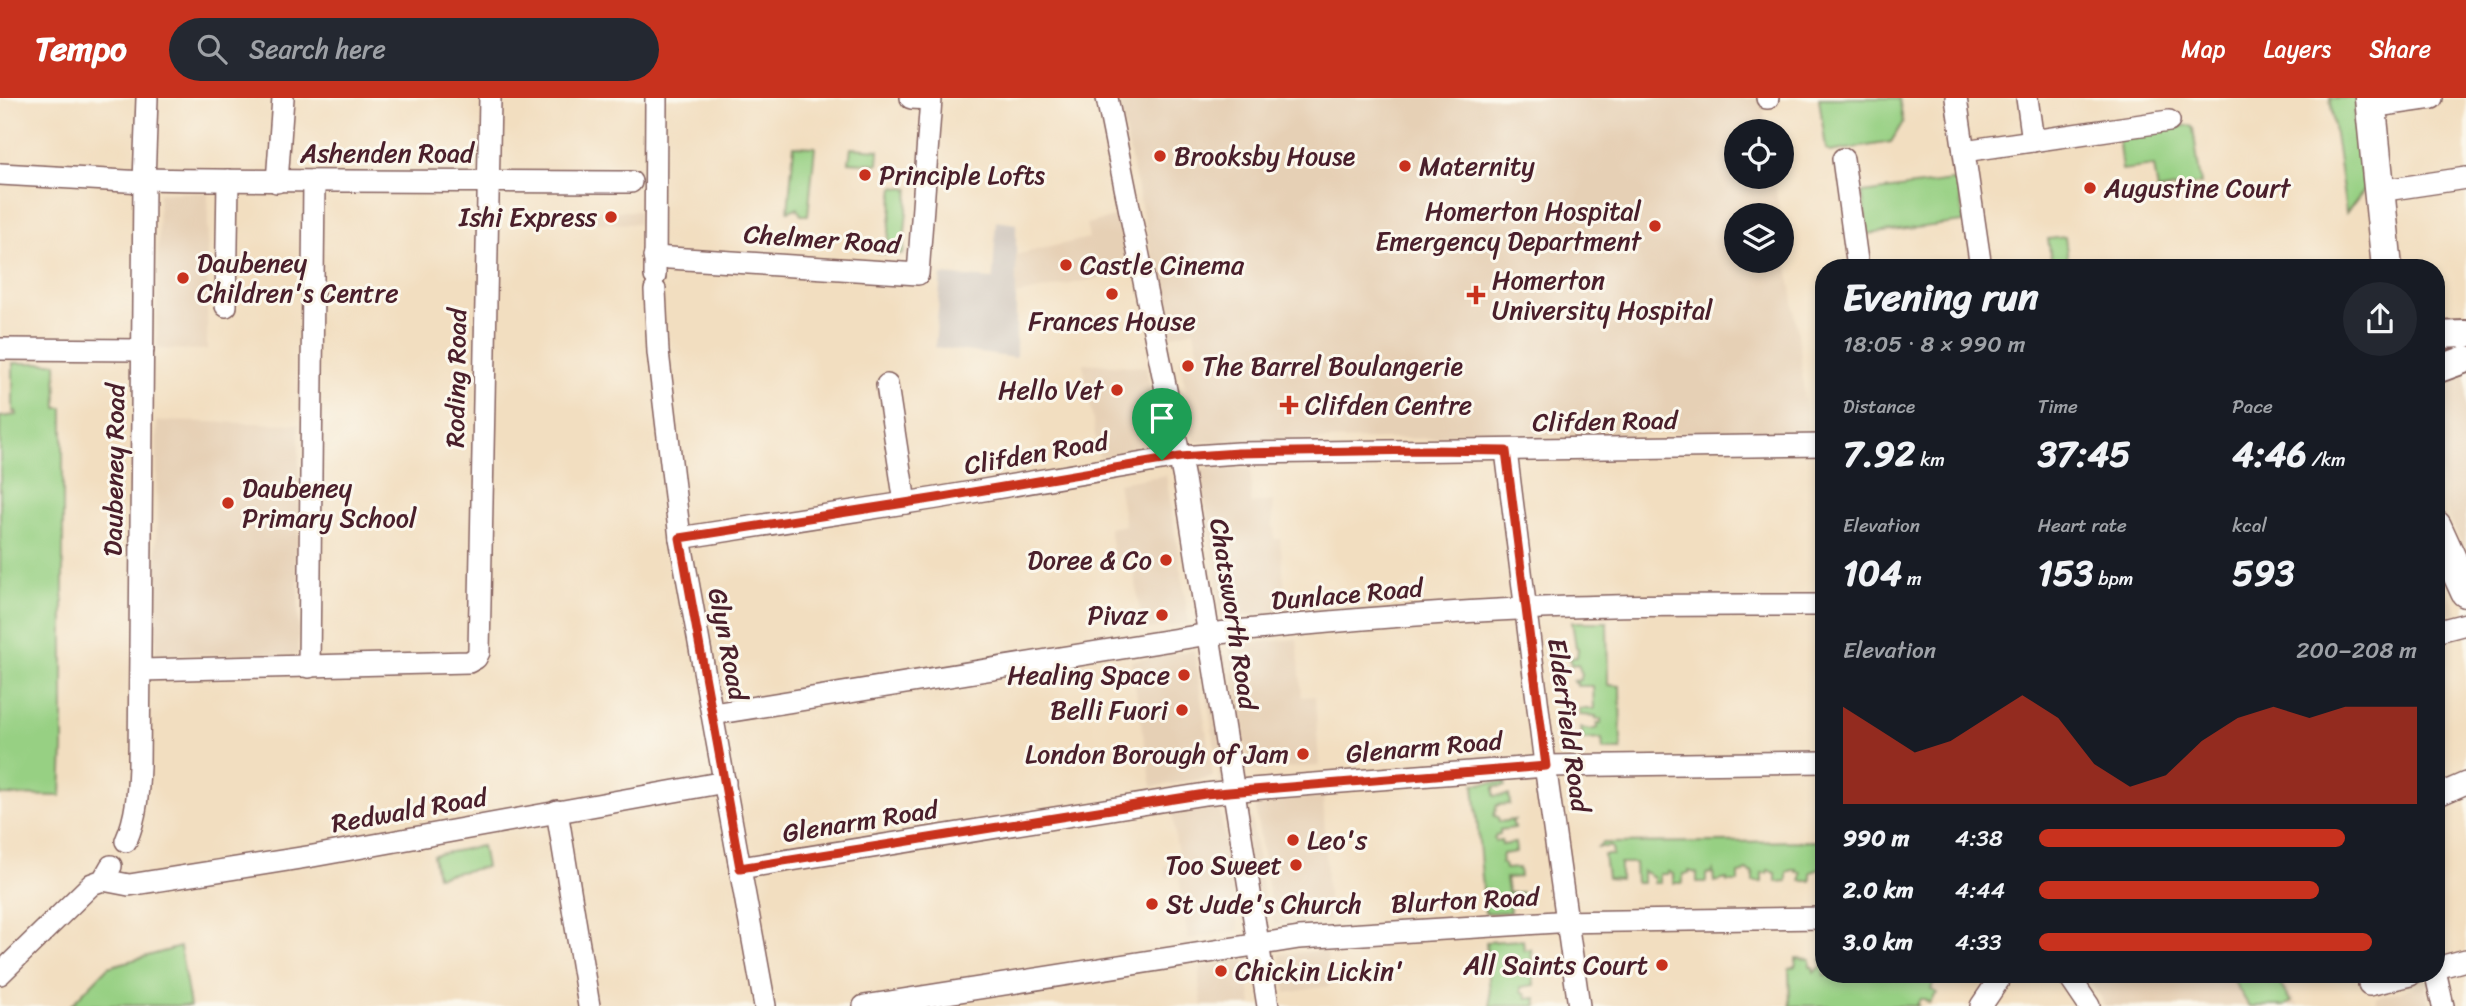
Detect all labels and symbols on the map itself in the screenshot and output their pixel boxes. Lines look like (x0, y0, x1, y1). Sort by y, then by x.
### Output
street label: Ashenden Road (299, 130, 476, 176)
place label: Brooksby House (1174, 133, 1356, 179)
place label: Maternity (1419, 143, 1535, 189)
marker: Brooksby House (1152, 148, 1168, 164)
place label: Principle Lofts (879, 152, 1045, 198)
marker: Maternity (1397, 158, 1413, 174)
place label: Augustine Court (2103, 165, 2292, 211)
marker: Principle Lofts (857, 167, 873, 183)
marker: Augustine Court (2082, 180, 2098, 196)
place label: Homerton Hospital Emergency Department (1375, 188, 1643, 264)
place label: Ishi Express (458, 194, 598, 240)
marker: Ishi Express (603, 209, 619, 225)
street label: Chelmer Road (742, 211, 904, 268)
marker: Homerton Hospital Emergency Department (1647, 218, 1663, 234)
place label: Daubeney Children's Centre (197, 240, 399, 316)
place label: Castle Cinema (1080, 242, 1245, 288)
marker: Castle Cinema (1058, 257, 1074, 273)
place label: Homerton University Hospital (1492, 257, 1713, 333)
marker: Daubeney Children's Centre (175, 270, 191, 286)
marker: Homerton University Hospital (1466, 285, 1486, 305)
marker: Frances House (1104, 286, 1120, 302)
place label: Frances House (1028, 298, 1196, 344)
street label: Roding Road (432, 306, 480, 448)
place label: The Barrel Boulangerie (1202, 343, 1463, 389)
marker: The Barrel Boulangerie (1180, 358, 1196, 374)
place label: Hello Vet (998, 367, 1105, 413)
street label: Daubeney Road (89, 381, 139, 557)
marker: Hello Vet (1109, 382, 1125, 398)
place label: Clifden Centre (1305, 382, 1472, 428)
pin (1132, 388, 1192, 460)
marker: Clifden Centre (1279, 395, 1299, 415)
street label: Clifden Road (1532, 397, 1680, 445)
street label: Clifden Road (960, 417, 1114, 488)
place label: Daubeney Primary School (242, 465, 417, 541)
marker: Daubeney Primary School (220, 495, 236, 511)
street label: Chatsworth Road (1196, 515, 1272, 715)
place label: Doree & Co (1027, 537, 1152, 583)
marker: Doree & Co (1158, 552, 1174, 568)
street label: Dunlace Road (1269, 564, 1427, 624)
street label: Glyn Road (695, 584, 762, 706)
place label: Pivaz (1088, 592, 1149, 638)
marker: Pivaz (1154, 607, 1170, 623)
street label: Elderfield Road (1534, 635, 1604, 817)
place label: Healing Space (1007, 652, 1170, 698)
marker: Healing Space (1176, 667, 1192, 683)
place label: Belli Fuori (1050, 687, 1169, 733)
marker: Belli Fuori (1174, 702, 1190, 718)
street label: Glenarm Road (1344, 717, 1506, 777)
place label: London Borough of Jam (1025, 731, 1289, 777)
marker: London Borough of Jam (1295, 746, 1311, 762)
street label: Redwald Road (328, 773, 493, 846)
street label: Glenarm Road (779, 786, 943, 856)
place label: Leo's (1307, 817, 1368, 863)
marker: Leo's (1285, 832, 1301, 848)
place label: Too Sweet (1165, 842, 1282, 888)
marker: Too Sweet (1288, 857, 1304, 873)
street label: Blurton Road (1390, 873, 1543, 927)
place label: St Jude's Church (1166, 881, 1362, 927)
marker: St Jude's Church (1144, 896, 1160, 912)
place label: All Saints Court (1463, 942, 1648, 988)
place label: Chickin Lickin' (1235, 948, 1404, 994)
marker: All Saints Court (1654, 957, 1670, 973)
marker: Chickin Lickin' (1213, 963, 1229, 979)

